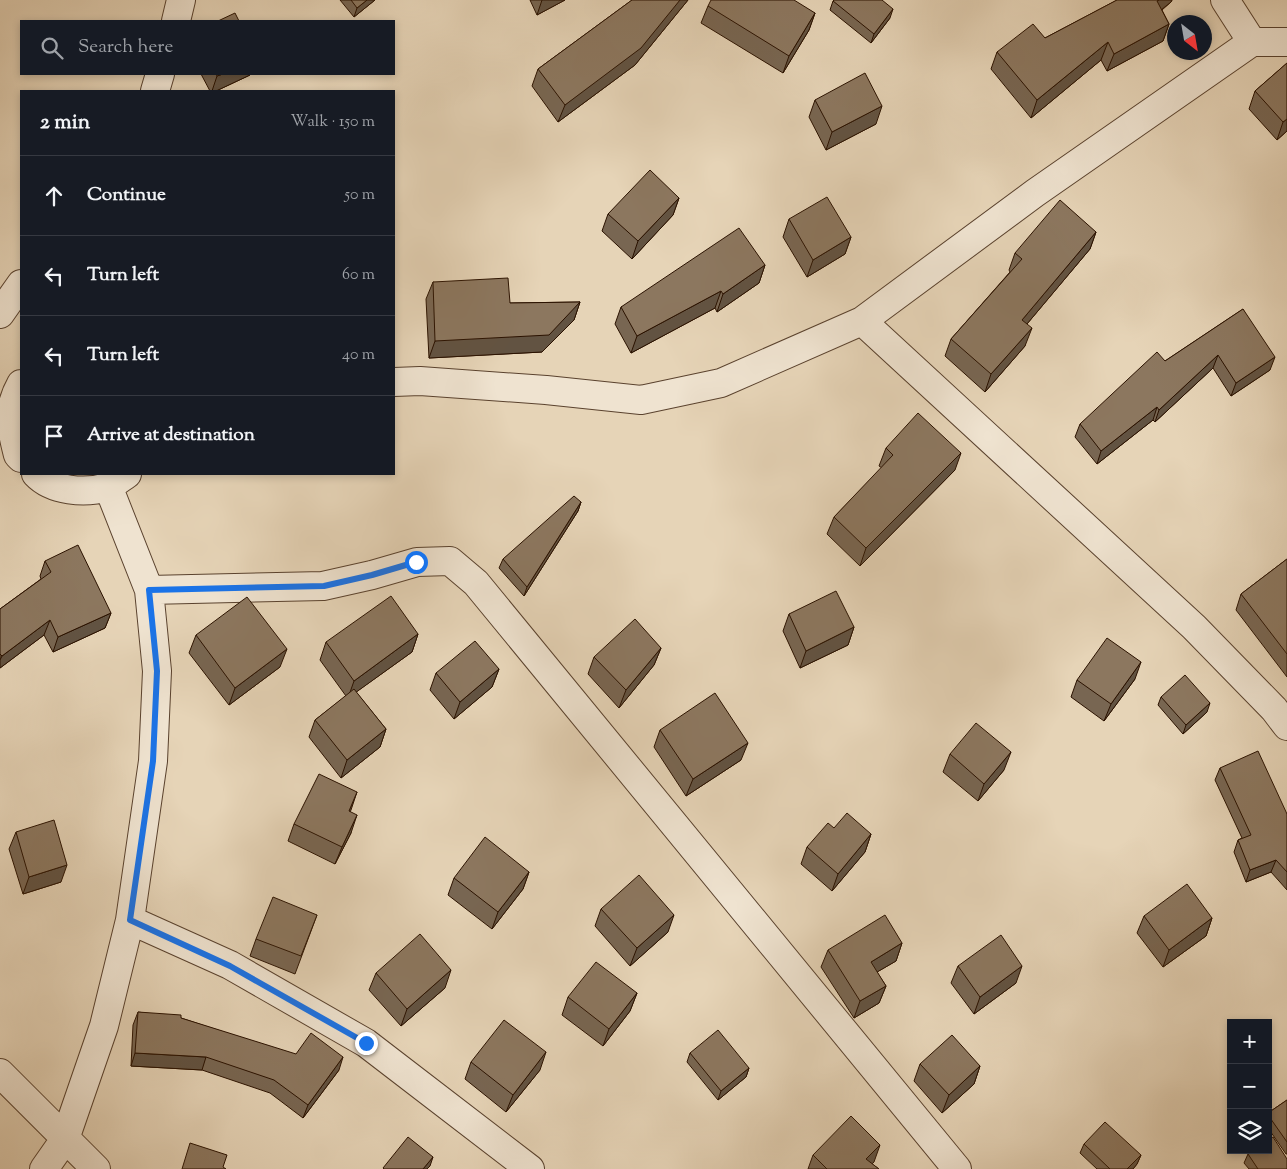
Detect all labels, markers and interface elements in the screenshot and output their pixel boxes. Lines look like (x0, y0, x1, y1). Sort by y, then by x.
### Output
north arrow (1167, 15, 1212, 60)
search box (20, 20, 395, 75)
icon: search (38, 34, 66, 62)
text: Search here (78, 34, 173, 61)
text: 2 min (40, 108, 90, 138)
text: Walk · 150 m (291, 111, 375, 134)
icon: ahead (40, 182, 68, 210)
text: Continue (87, 182, 166, 209)
text: 50 m (344, 184, 375, 207)
icon: left (40, 262, 68, 290)
text: Turn left (87, 262, 159, 289)
text: 60 m (342, 264, 375, 287)
icon: left (40, 342, 68, 370)
text: Turn left (87, 342, 159, 369)
text: 40 m (342, 344, 375, 367)
icon: arrive (40, 422, 68, 450)
text: Arrive at destination (87, 422, 255, 449)
route start (405, 551, 428, 574)
map controls (1227, 1019, 1272, 1154)
button: + (1227, 1019, 1272, 1064)
route end (355, 1032, 378, 1055)
button: − (1227, 1064, 1272, 1109)
button: layers (1227, 1109, 1272, 1154)

